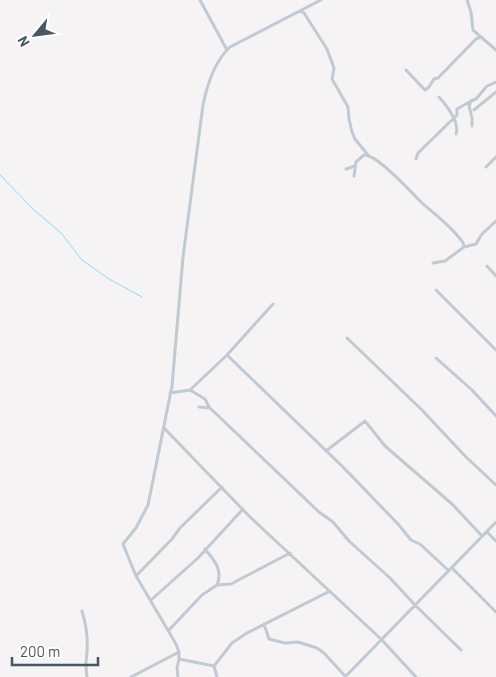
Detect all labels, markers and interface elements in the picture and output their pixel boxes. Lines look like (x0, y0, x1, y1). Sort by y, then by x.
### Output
north arrow (10, 10, 60, 60)
text: N (14, 33, 33, 50)
scale bar (12, 634, 99, 666)
text: 200 m (20, 642, 60, 660)

